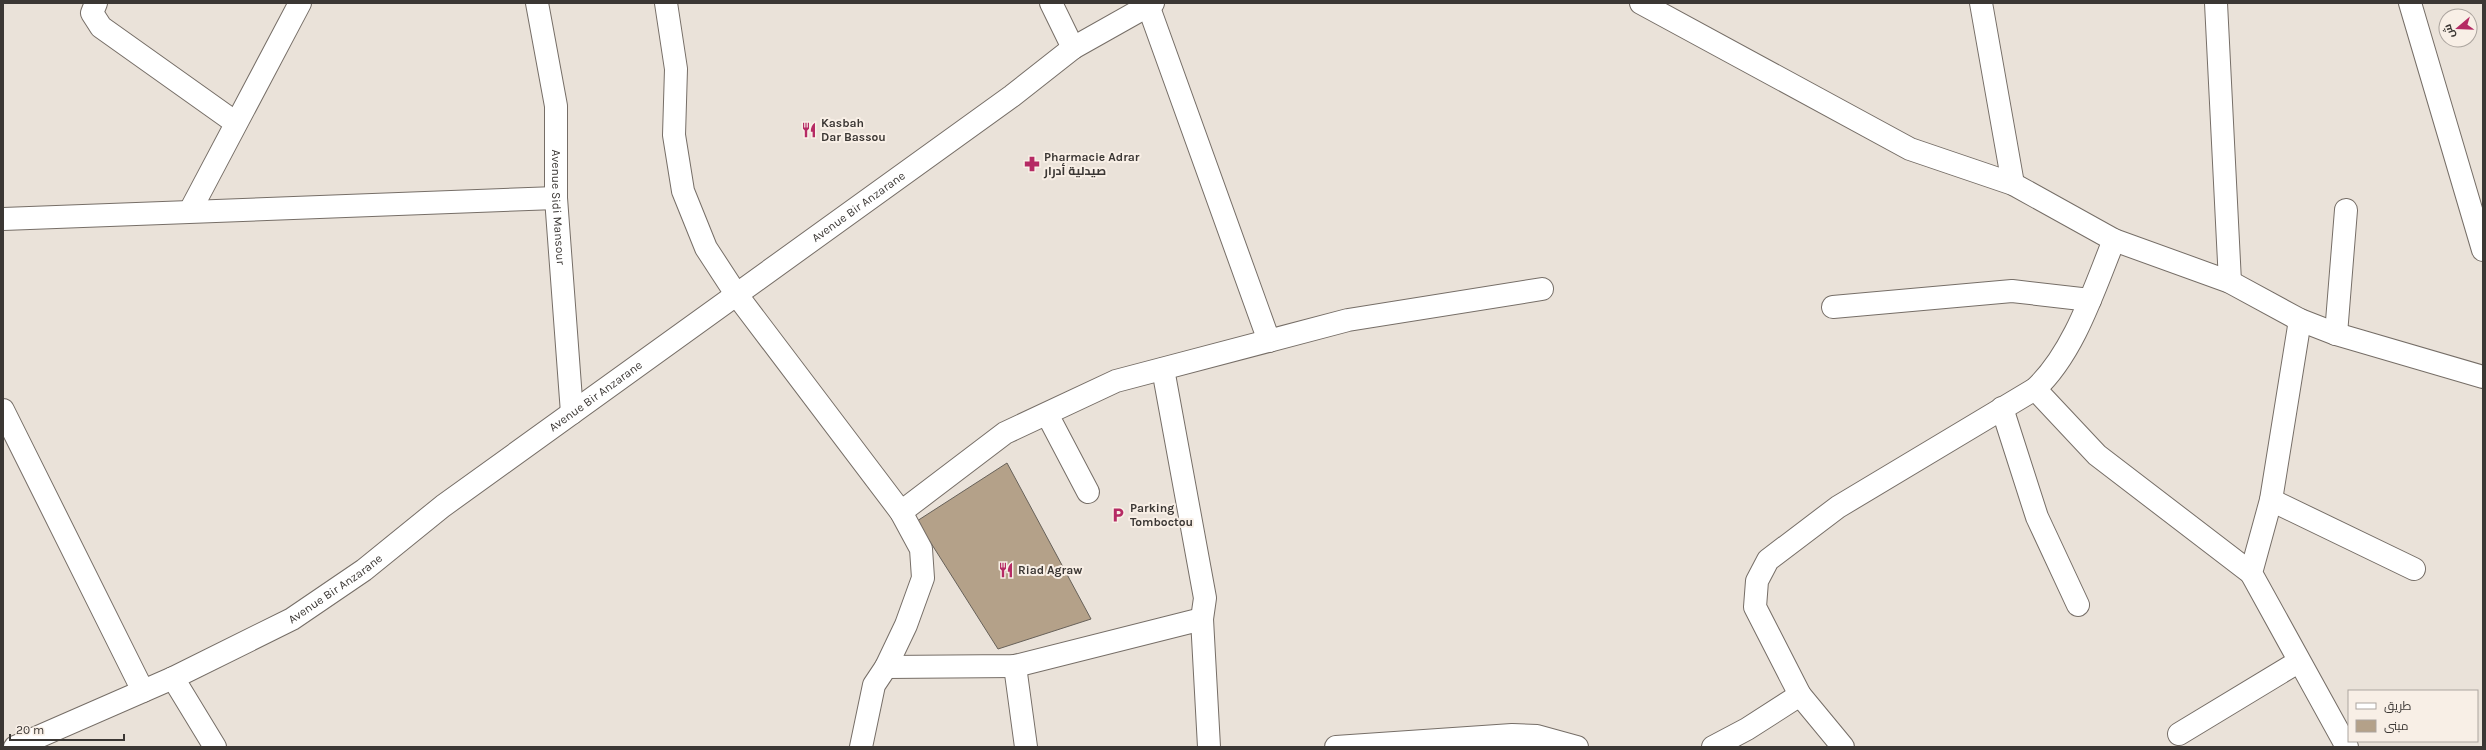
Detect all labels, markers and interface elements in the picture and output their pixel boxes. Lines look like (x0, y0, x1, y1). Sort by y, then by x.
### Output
north arrow (2438, 8, 2478, 48)
text: ش (2441, 22, 2457, 40)
place label: Kasbah Dar Bassou (821, 116, 886, 144)
restaurant icon: Kasbah Dar Bassou (800, 121, 818, 139)
street label: Avenue Sidi Mansour (549, 150, 568, 266)
place label: Pharmacie Adrar صيدلية أدرار (1043, 150, 1140, 179)
pharmacy icon: Pharmacie Adrar صيدلية أدرار (1023, 155, 1041, 173)
street label: Avenue Bir Anzarane (809, 168, 908, 245)
street label: Avenue Bir Anzarane (546, 358, 645, 434)
place label: Parking Tomboctou (1130, 501, 1193, 529)
parking icon: Parking Tomboctou (1109, 506, 1127, 524)
street label: Avenue Bir Anzarane (286, 551, 385, 626)
restaurant icon: Riad Agraw (997, 561, 1015, 579)
place label: Riad Agraw (1018, 563, 1082, 577)
legend (2348, 690, 2478, 742)
text: طريق (2384, 699, 2412, 713)
scale bar (10, 716, 124, 742)
text: مبنى (2384, 719, 2409, 733)
text: 20 m (16, 723, 44, 737)

